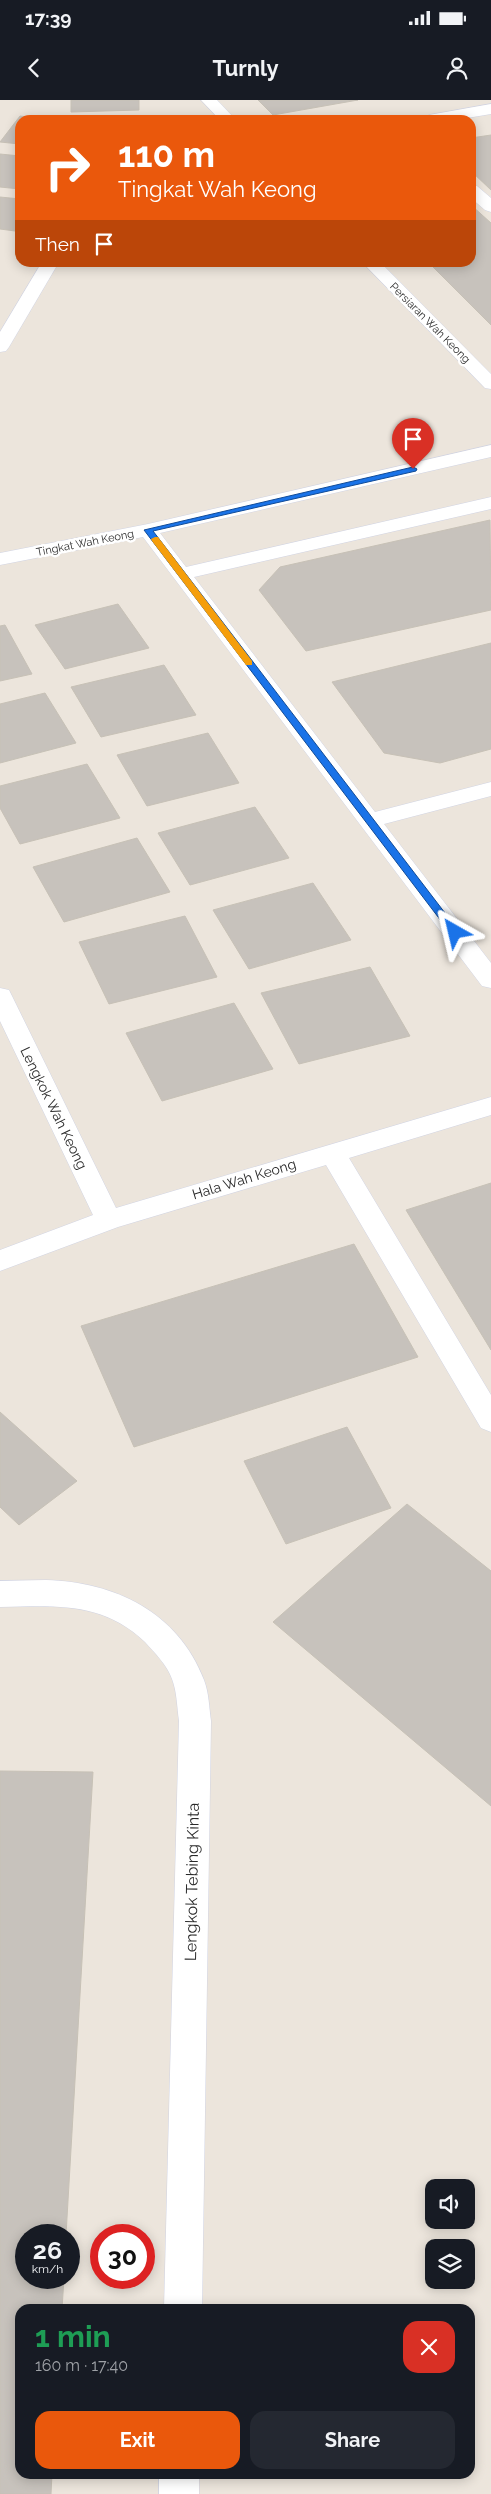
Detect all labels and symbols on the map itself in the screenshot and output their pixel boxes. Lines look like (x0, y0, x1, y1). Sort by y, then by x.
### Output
street label: Persiaran Wah Keong (387, 280, 473, 366)
pin (392, 418, 434, 469)
street label: Tingkat Wah Keong (35, 527, 135, 559)
position arrow (428, 905, 480, 957)
street label: Lengkok Wah Keong (17, 1044, 91, 1172)
street label: Hala Wah Keong (190, 1156, 298, 1202)
street label: Lengkok Tebing Kinta (181, 1803, 203, 1961)
speed limit sign: 30 (90, 2224, 155, 2289)

